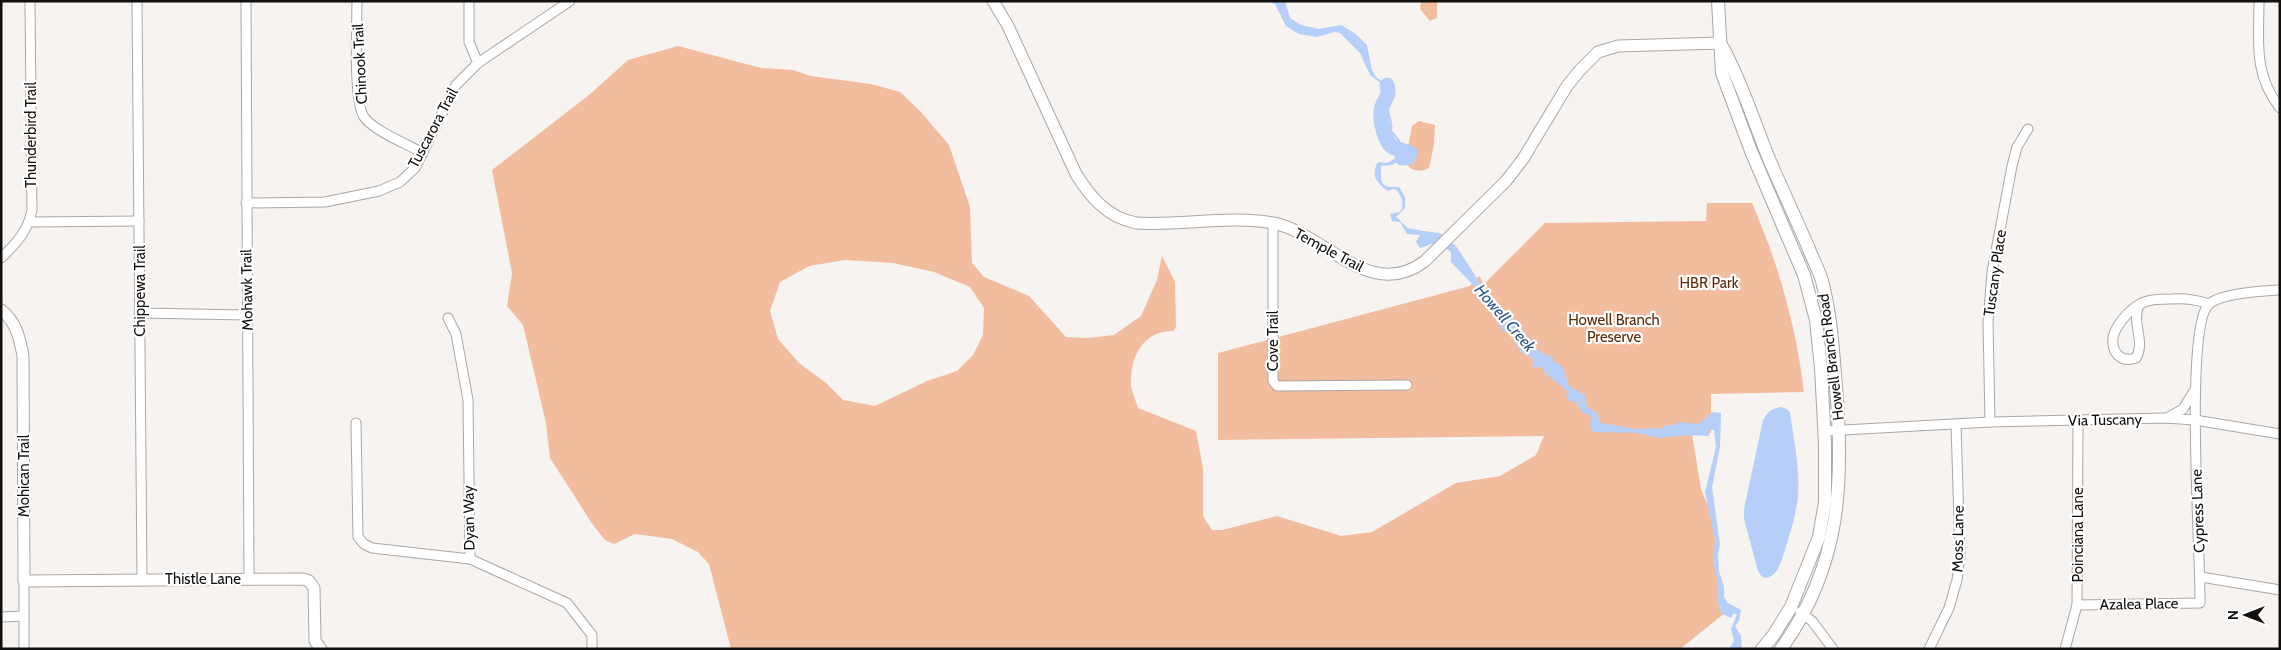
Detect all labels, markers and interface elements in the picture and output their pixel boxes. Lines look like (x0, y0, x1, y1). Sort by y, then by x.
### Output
street label: Chinook Trail (349, 23, 371, 105)
street label: Thunderbird Trail (22, 82, 40, 188)
street label: Tuscarora Trail (404, 85, 462, 171)
street label: Temple Trail (1291, 224, 1367, 276)
street label: Tuscany Place (1980, 228, 2010, 318)
street label: Chippewa Trail (131, 245, 149, 337)
street label: Mohawk Trail (237, 249, 257, 331)
park label: HBR Park (1680, 274, 1739, 292)
water label: Howell Creek (1471, 280, 1540, 356)
street label: Howell Branch Road (1814, 293, 1848, 421)
street label: Cove Trail (1264, 310, 1282, 371)
park label: Howell Branch Preserve (1568, 311, 1660, 346)
street label: Via Tuscany (2068, 410, 2143, 430)
street label: Mohican Trail (15, 434, 33, 517)
street label: Cypress Lane (2188, 468, 2208, 553)
street label: Dyan Way (459, 485, 479, 551)
street label: Poinciana Lane (2069, 487, 2087, 583)
street label: Moss Lane (1948, 505, 1968, 573)
street label: Thistle Lane (165, 570, 241, 588)
north arrow (2221, 590, 2271, 640)
street label: Azalea Place (2099, 594, 2179, 614)
text: N (2224, 610, 2242, 620)

